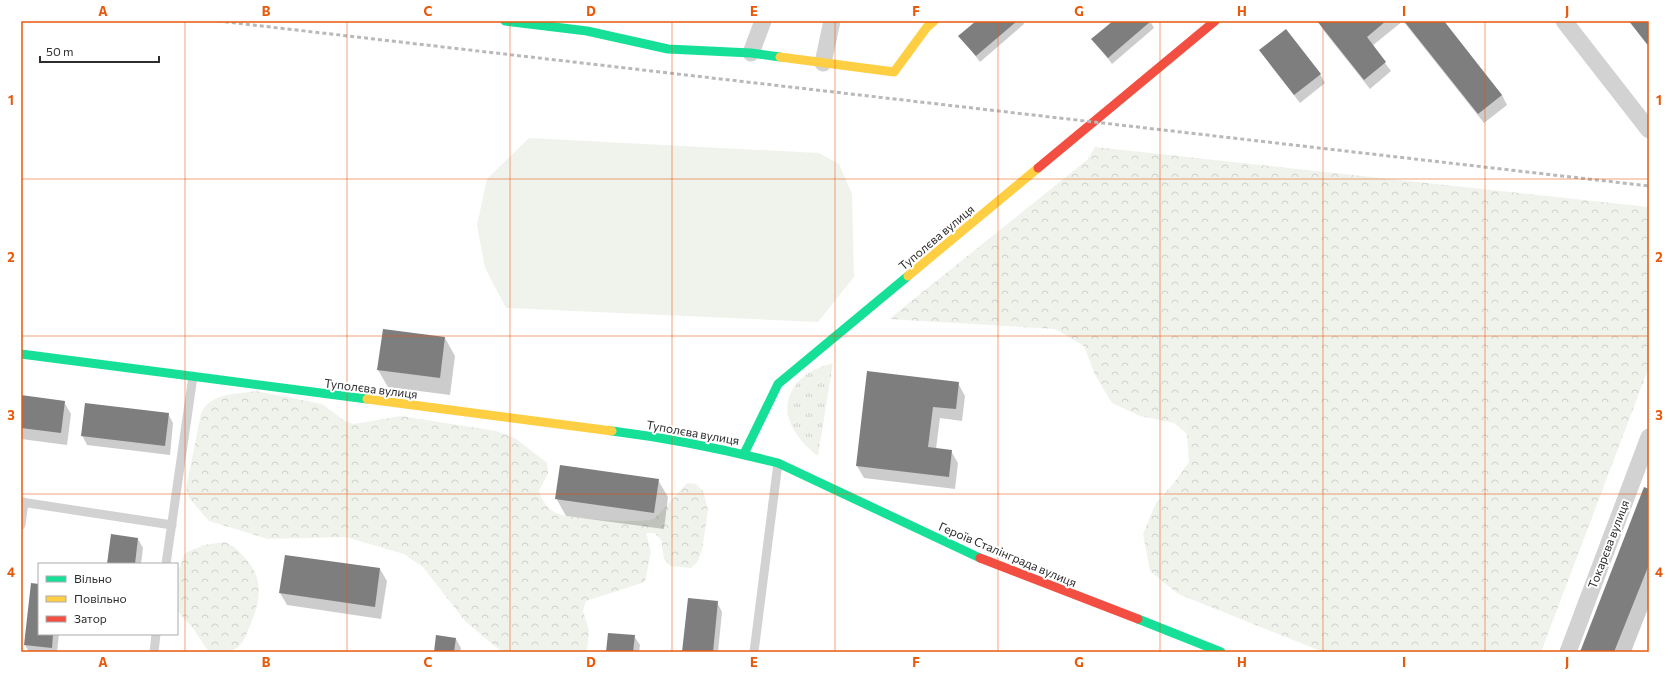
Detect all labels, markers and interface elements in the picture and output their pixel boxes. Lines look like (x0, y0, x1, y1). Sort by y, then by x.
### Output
text: A (98, 3, 108, 19)
text: B (262, 3, 271, 19)
text: C (424, 3, 433, 19)
text: D (586, 3, 596, 19)
text: E (750, 3, 758, 19)
text: F (912, 3, 920, 19)
text: G (1074, 3, 1084, 19)
text: H (1237, 3, 1247, 19)
text: I (1402, 3, 1406, 19)
text: J (1565, 3, 1569, 19)
scale bar (40, 38, 159, 64)
text: 50 m (46, 44, 74, 58)
text: 1 (8, 92, 14, 108)
text: 1 (1656, 92, 1662, 108)
street label: Туполєва вулиця (895, 201, 977, 273)
text: 2 (7, 249, 15, 265)
text: 2 (1655, 249, 1663, 265)
street label: Туполєва вулиця (323, 375, 419, 401)
text: 3 (7, 407, 15, 423)
text: 3 (1655, 407, 1663, 423)
street label: Туполєва вулиця (645, 417, 741, 447)
street label: Токарєва вулиця (1585, 498, 1631, 590)
street label: Героїв Сталінграда вулиця (937, 519, 1079, 589)
legend (38, 563, 178, 635)
text: 4 (7, 564, 15, 580)
text: 4 (1655, 564, 1663, 580)
text: Вільно (74, 571, 112, 585)
text: Повільно (74, 591, 127, 605)
text: Затор (74, 611, 107, 625)
text: A (98, 654, 108, 670)
text: B (262, 654, 271, 670)
text: C (424, 654, 433, 670)
text: D (586, 654, 596, 670)
text: E (750, 654, 758, 670)
text: F (912, 654, 920, 670)
text: G (1074, 654, 1084, 670)
text: H (1237, 654, 1247, 670)
text: I (1402, 654, 1406, 670)
text: J (1565, 654, 1569, 670)

